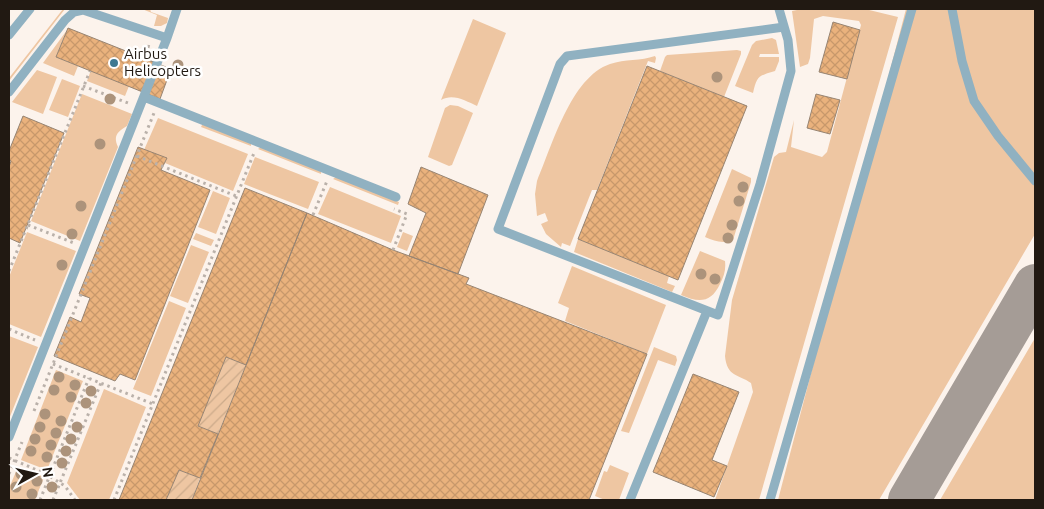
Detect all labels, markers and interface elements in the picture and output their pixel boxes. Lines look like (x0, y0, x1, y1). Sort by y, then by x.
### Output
place label: Airbus Helicopters (124, 45, 201, 79)
marker: Airbus Helicopters (108, 57, 120, 69)
north arrow (10, 449, 60, 499)
text: N (39, 466, 57, 478)

